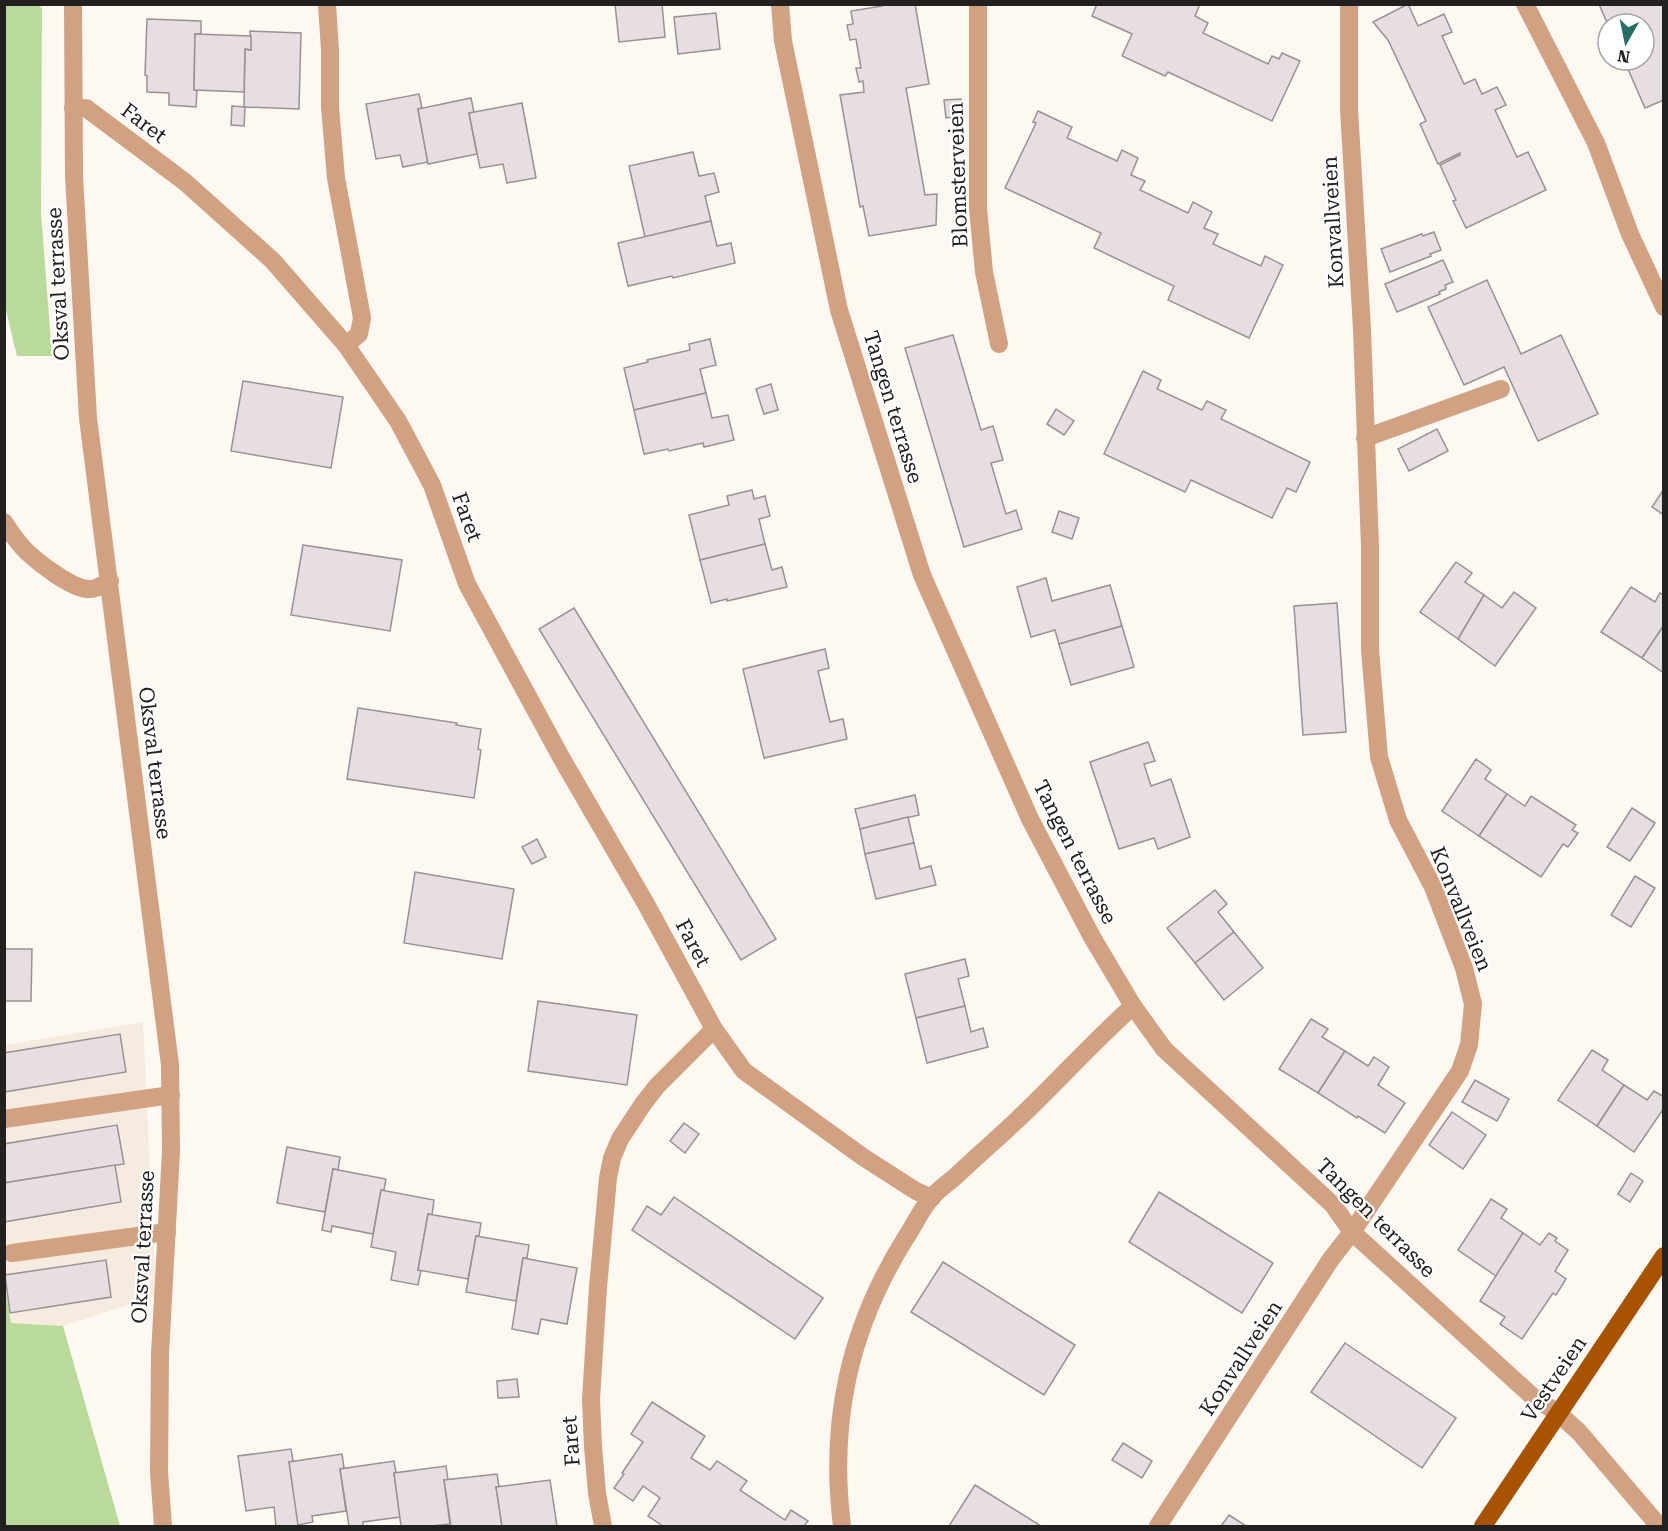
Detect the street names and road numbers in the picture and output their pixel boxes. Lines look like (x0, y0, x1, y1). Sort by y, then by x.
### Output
street label: Faret (117, 98, 172, 148)
street label: Blomsterveien (943, 101, 973, 248)
street label: Konvallveien (1318, 155, 1348, 289)
street label: Oksval terrasse (42, 207, 74, 361)
street label: Tangen terrasse (858, 328, 928, 486)
street label: Faret (447, 489, 487, 545)
street label: Oksval terrasse (134, 685, 176, 841)
street label: Tangen terrasse (1028, 776, 1122, 928)
street label: Konvallveien (1425, 843, 1497, 975)
street label: Faret (670, 915, 716, 971)
street label: Tangen terrasse (1312, 1154, 1440, 1282)
street label: Oksval terrasse (127, 1170, 159, 1324)
street label: Konvallveien (1195, 1296, 1287, 1420)
street label: Vestveien (1517, 1331, 1592, 1426)
street label: Faret (557, 1415, 585, 1467)

